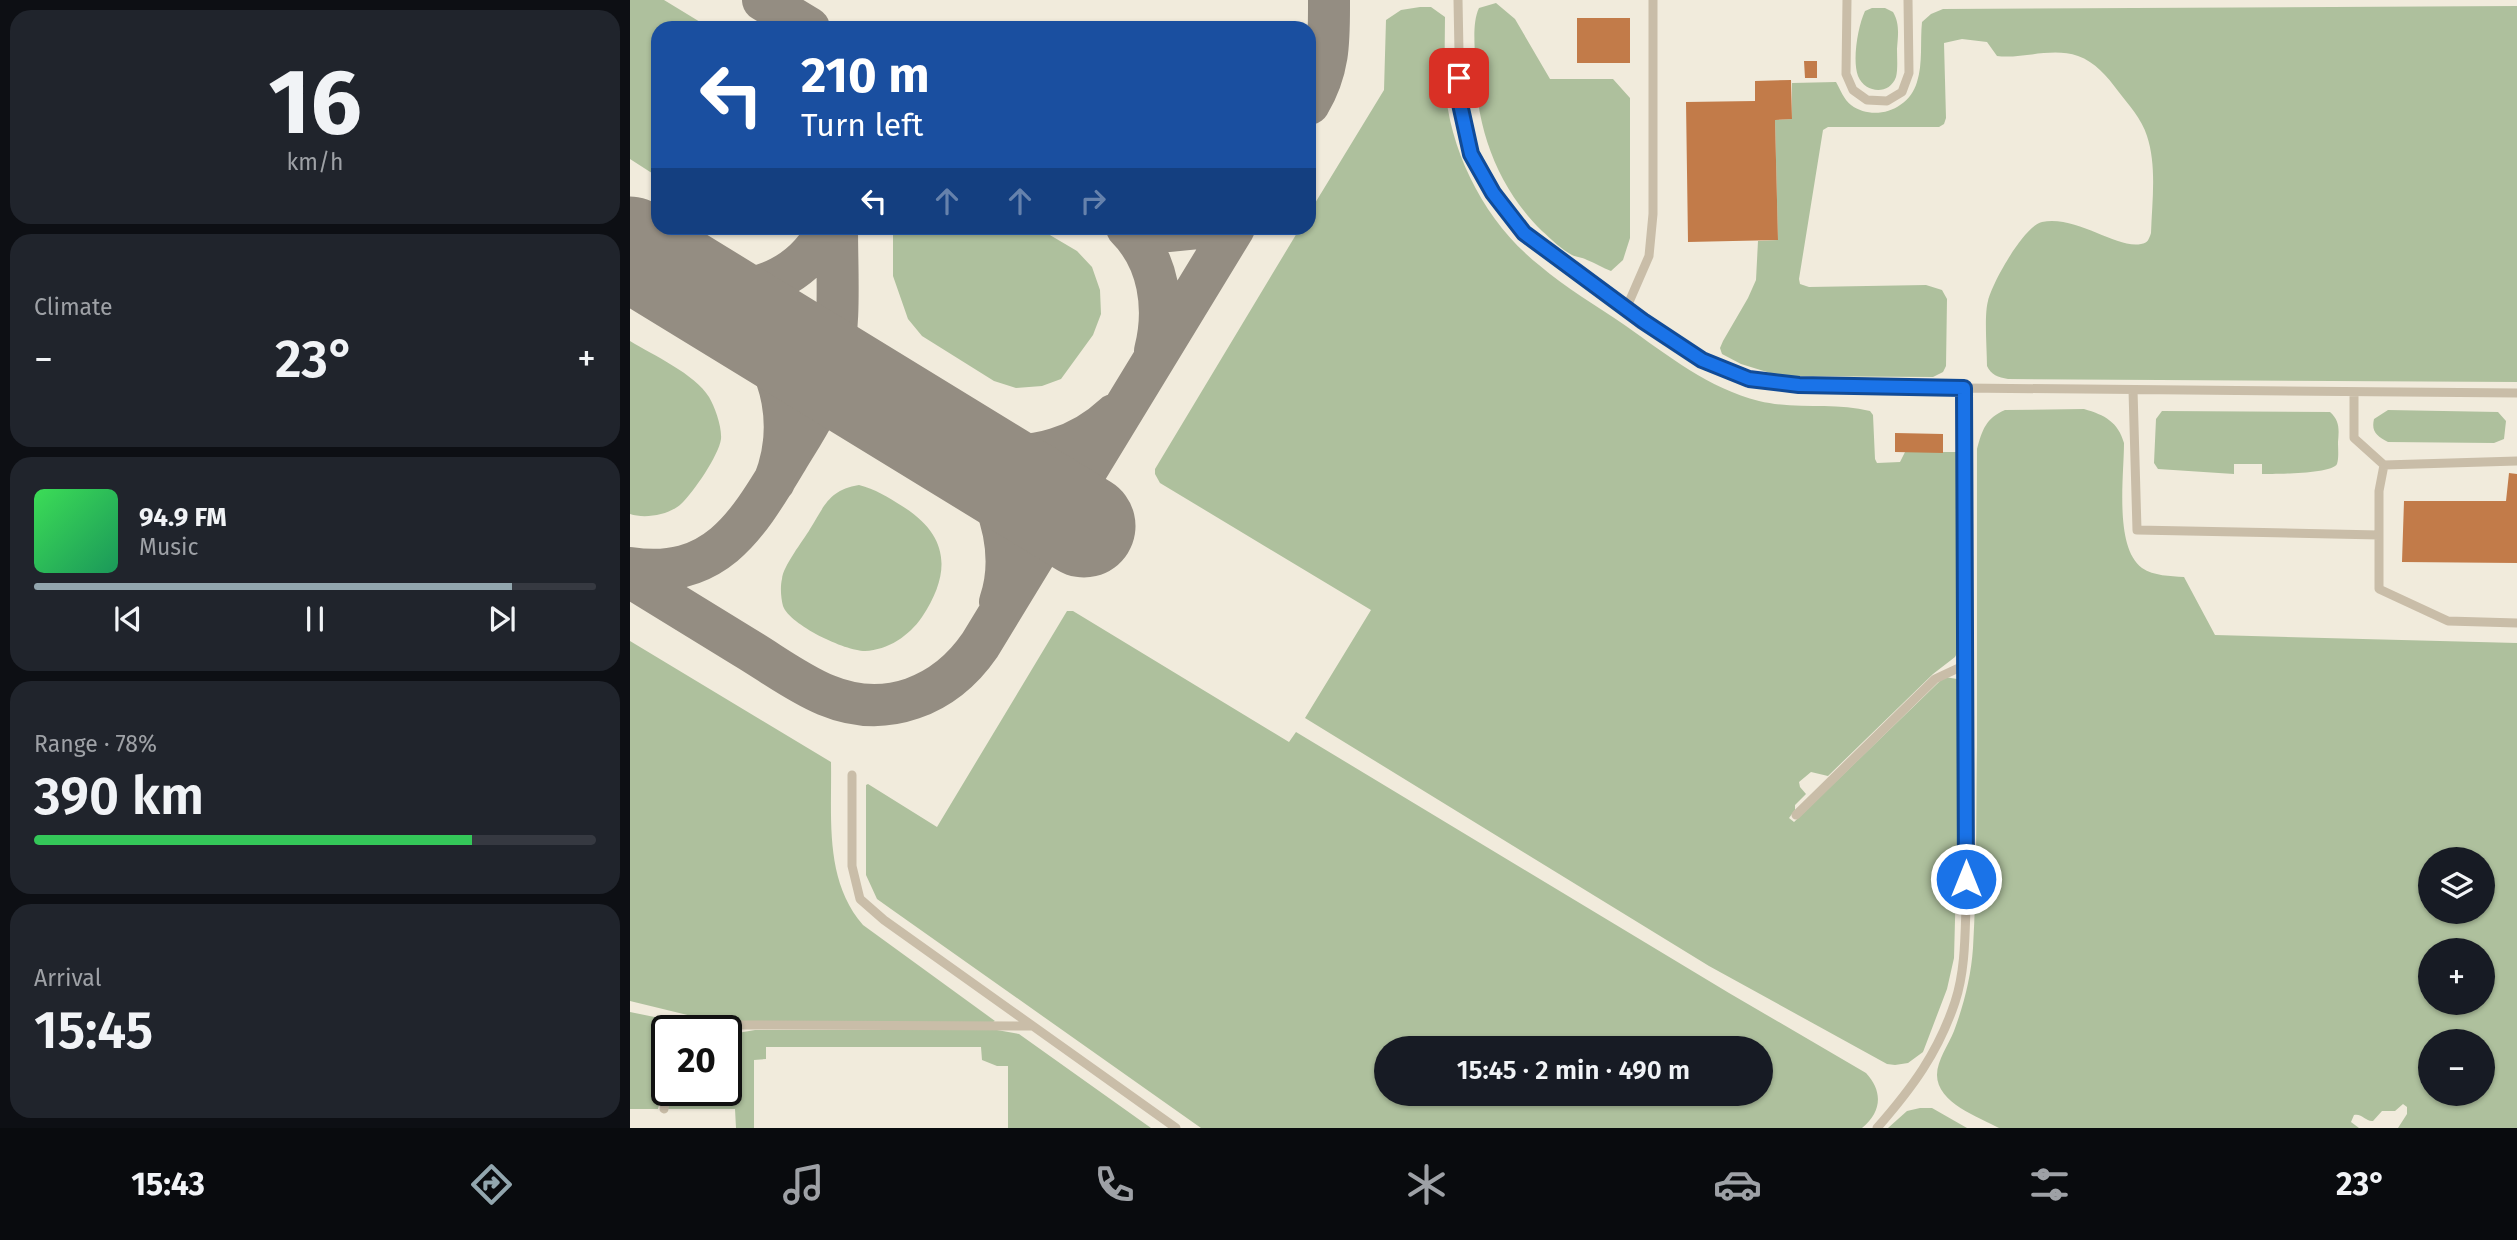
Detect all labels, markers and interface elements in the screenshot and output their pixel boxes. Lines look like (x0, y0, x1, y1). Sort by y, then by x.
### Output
text: 210 m (801, 46, 930, 105)
text: 16 (268, 48, 362, 157)
pin (1429, 48, 1489, 108)
icon: left (686, 49, 777, 140)
icon: arrive (1440, 59, 1478, 97)
text: Turn left (801, 106, 923, 144)
text: km/h (287, 148, 343, 176)
icon: left (855, 182, 893, 220)
icon: ahead (928, 182, 966, 220)
icon: ahead (1001, 182, 1039, 220)
icon: right (1074, 182, 1112, 220)
text: Climate (34, 293, 113, 321)
text: 23° (275, 328, 355, 391)
text: − (34, 336, 53, 382)
text: + (577, 336, 596, 382)
text: 94.9 FM (139, 502, 227, 533)
text: Music (139, 533, 199, 561)
icon: previous (109, 600, 147, 638)
icon: pause (296, 600, 334, 638)
icon: next (483, 600, 521, 638)
text: Range · 78% (34, 730, 157, 758)
text: 390 km (34, 765, 204, 828)
position arrow (1929, 842, 2003, 916)
map controls (2418, 847, 2495, 1106)
button: layers (2418, 847, 2495, 924)
button: + (2418, 938, 2495, 1015)
text: Arrival (34, 964, 101, 992)
text: 15:45 (34, 999, 153, 1062)
speed limit sign: 20 (651, 1015, 742, 1106)
button: − (2418, 1029, 2495, 1106)
text: 15:45 · 2 min · 490 m (1457, 1055, 1690, 1086)
icon: directions (467, 1160, 516, 1209)
icon: music (779, 1160, 828, 1209)
icon: phone (1090, 1160, 1139, 1209)
icon: climate (1402, 1160, 1451, 1209)
icon: car (1713, 1160, 1762, 1209)
icon: filters (2025, 1160, 2074, 1209)
text: 15:43 (131, 1165, 205, 1203)
text: 23° (2336, 1165, 2386, 1203)

